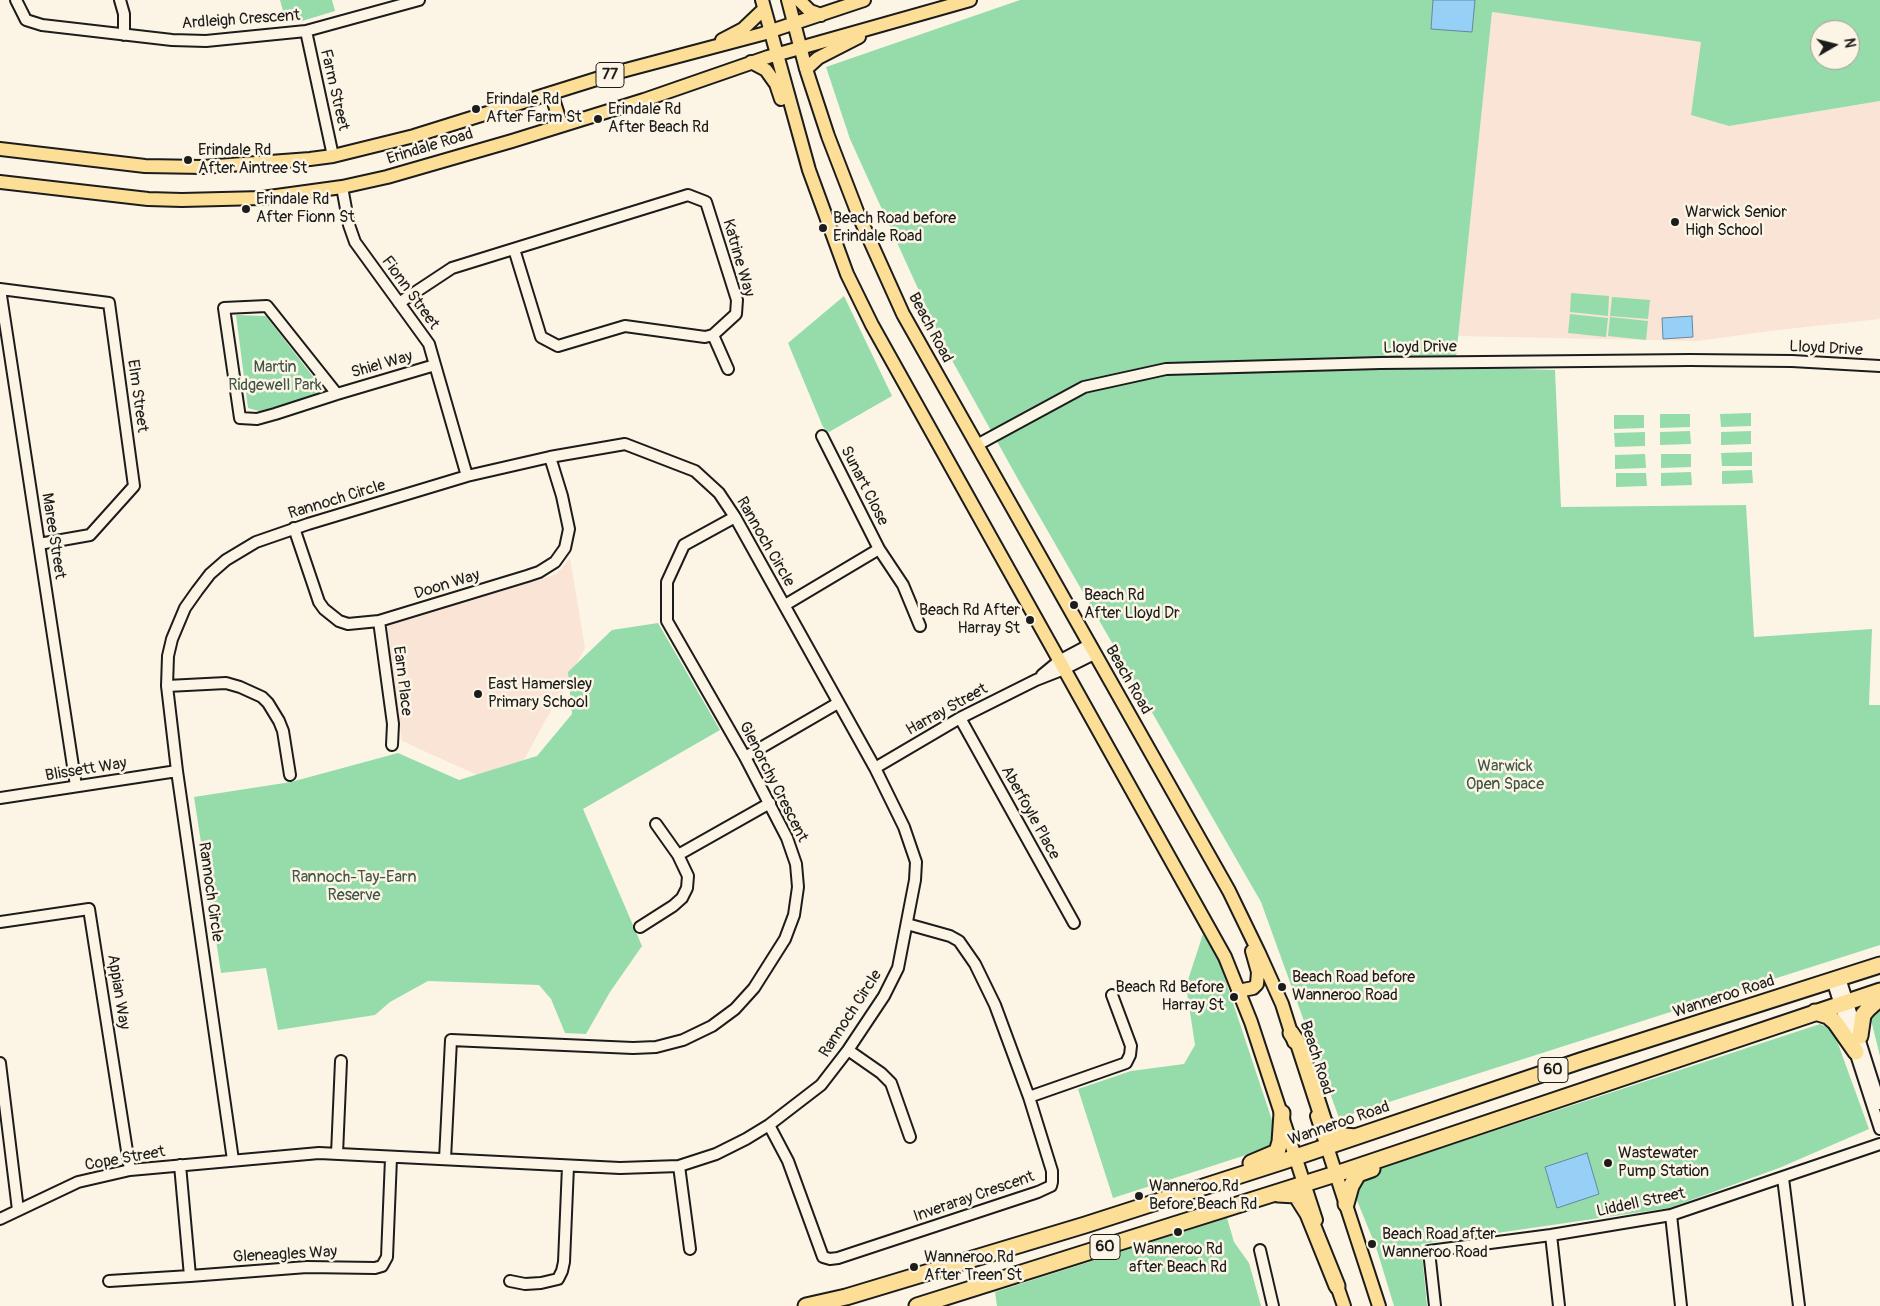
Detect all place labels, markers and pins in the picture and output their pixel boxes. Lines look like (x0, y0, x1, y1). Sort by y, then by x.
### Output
place label: Erindale Rd After Farm St (486, 90, 582, 128)
place label: Erindale Rd After Beach Rd (608, 100, 709, 138)
marker: Erindale Rd After Farm St (470, 103, 482, 115)
marker: Erindale Rd After Beach Rd (592, 113, 604, 125)
place label: Erindale Rd After Aintree St (198, 141, 307, 179)
marker: Erindale Rd After Aintree St (182, 154, 194, 166)
place label: Erindale Rd After Fionn St (256, 190, 355, 228)
marker: Erindale Rd After Fionn St (240, 203, 252, 215)
place label: Warwick Senior High School (1685, 203, 1787, 241)
place label: Beach Road before Erindale Road (833, 209, 956, 247)
marker: Warwick Senior High School (1669, 216, 1681, 228)
marker: Beach Road before Erindale Road (817, 222, 829, 234)
place label: Beach Rd After Lloyd Dr (1084, 586, 1180, 624)
marker: Beach Rd After Lloyd Dr (1068, 599, 1080, 611)
place label: Beach Rd After Harray St (919, 601, 1020, 639)
marker: Beach Rd After Harray St (1024, 614, 1036, 626)
place label: East Hamersley Primary School (488, 675, 592, 713)
marker: East Hamersley Primary School (472, 688, 484, 700)
place label: Beach Road before Wanneroo Road (1292, 968, 1415, 1006)
place label: Beach Rd Before Harray St (1116, 978, 1224, 1016)
marker: Beach Road before Wanneroo Road (1276, 981, 1288, 993)
marker: Beach Rd Before Harray St (1228, 991, 1240, 1003)
place label: Wastewater Pump Station (1618, 1144, 1709, 1182)
marker: Wastewater Pump Station (1602, 1157, 1614, 1169)
place label: Wanneroo Rd Before Beach Rd (1149, 1177, 1257, 1215)
marker: Wanneroo Rd Before Beach Rd (1133, 1190, 1145, 1202)
place label: Beach Road after Wanneroo Road (1382, 1225, 1496, 1263)
marker: Wanneroo Rd after Beach Rd (1172, 1226, 1184, 1238)
marker: Beach Road after Wanneroo Road (1366, 1238, 1378, 1250)
place label: Wanneroo Rd after Beach Rd (1129, 1240, 1227, 1278)
place label: Wanneroo Rd After Treen St (924, 1248, 1022, 1286)
marker: Wanneroo Rd After Treen St (908, 1261, 920, 1273)

